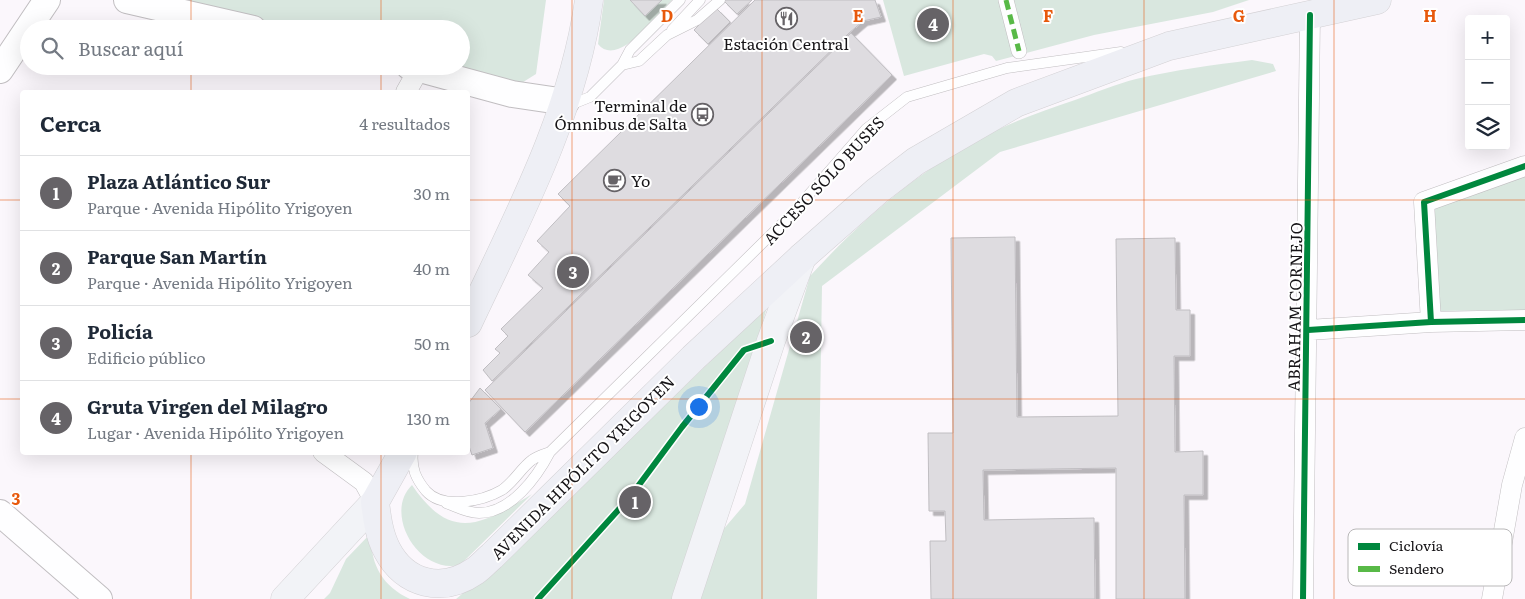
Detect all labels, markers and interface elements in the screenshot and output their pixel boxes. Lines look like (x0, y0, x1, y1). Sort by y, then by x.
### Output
text: D (661, 3, 673, 27)
text: E (853, 3, 864, 27)
text: F (1043, 3, 1053, 27)
text: G (1233, 3, 1245, 27)
text: H (1423, 3, 1437, 27)
pin: 4 (917, 5, 949, 43)
restaurant icon: Estación Central (774, 7, 798, 31)
map controls (1465, 15, 1510, 150)
button: + (1465, 15, 1510, 60)
search box (20, 20, 470, 75)
place label: Estación Central (723, 31, 849, 55)
icon: search (38, 34, 66, 62)
text: Buscar aquí (78, 34, 183, 62)
button: − (1465, 60, 1510, 105)
place label: Terminal de Ómnibus de Salta (554, 93, 687, 135)
bus stop icon: Terminal de Ómnibus de Salta (691, 102, 715, 126)
button: layers (1465, 105, 1510, 150)
text: Cerca (40, 107, 101, 138)
street label: ACCESO SÓLO BUSES (757, 110, 889, 250)
text: 4 resultados (359, 111, 450, 135)
text: Plaza Atlántico Sur (87, 167, 270, 195)
cafe icon: Yo (603, 168, 627, 192)
place label: Yo (631, 168, 650, 192)
text: 1 (53, 181, 59, 205)
text: 30 m (413, 181, 450, 205)
text: Parque · Avenida Hipólito Yrigoyen (87, 195, 353, 219)
street label: ABRAHAM CORNEJO (1281, 222, 1307, 392)
text: Parque San Martín (87, 242, 267, 270)
pin: 3 (557, 253, 589, 291)
text: 2 (52, 256, 60, 280)
text: 40 m (413, 256, 450, 280)
text: Parque · Avenida Hipólito Yrigoyen (87, 270, 353, 294)
text: Policía (87, 317, 153, 345)
pin: 2 (790, 318, 822, 356)
text: 3 (52, 331, 60, 355)
text: 50 m (414, 331, 450, 355)
text: Edificio público (87, 345, 206, 369)
street label: AVENIDA HIPÓLITO YRIGOYEN (484, 369, 680, 565)
text: Gruta Virgen del Milagro (87, 392, 328, 420)
your location (686, 394, 712, 420)
text: 4 (51, 406, 61, 430)
text: 130 m (407, 406, 450, 430)
text: Lugar · Avenida Hipólito Yrigoyen (87, 420, 344, 444)
pin: 1 (619, 483, 651, 521)
text: 3 (12, 486, 21, 510)
legend (1348, 529, 1512, 586)
text: Ciclovía (1389, 535, 1444, 555)
text: Sendero (1389, 558, 1444, 578)

